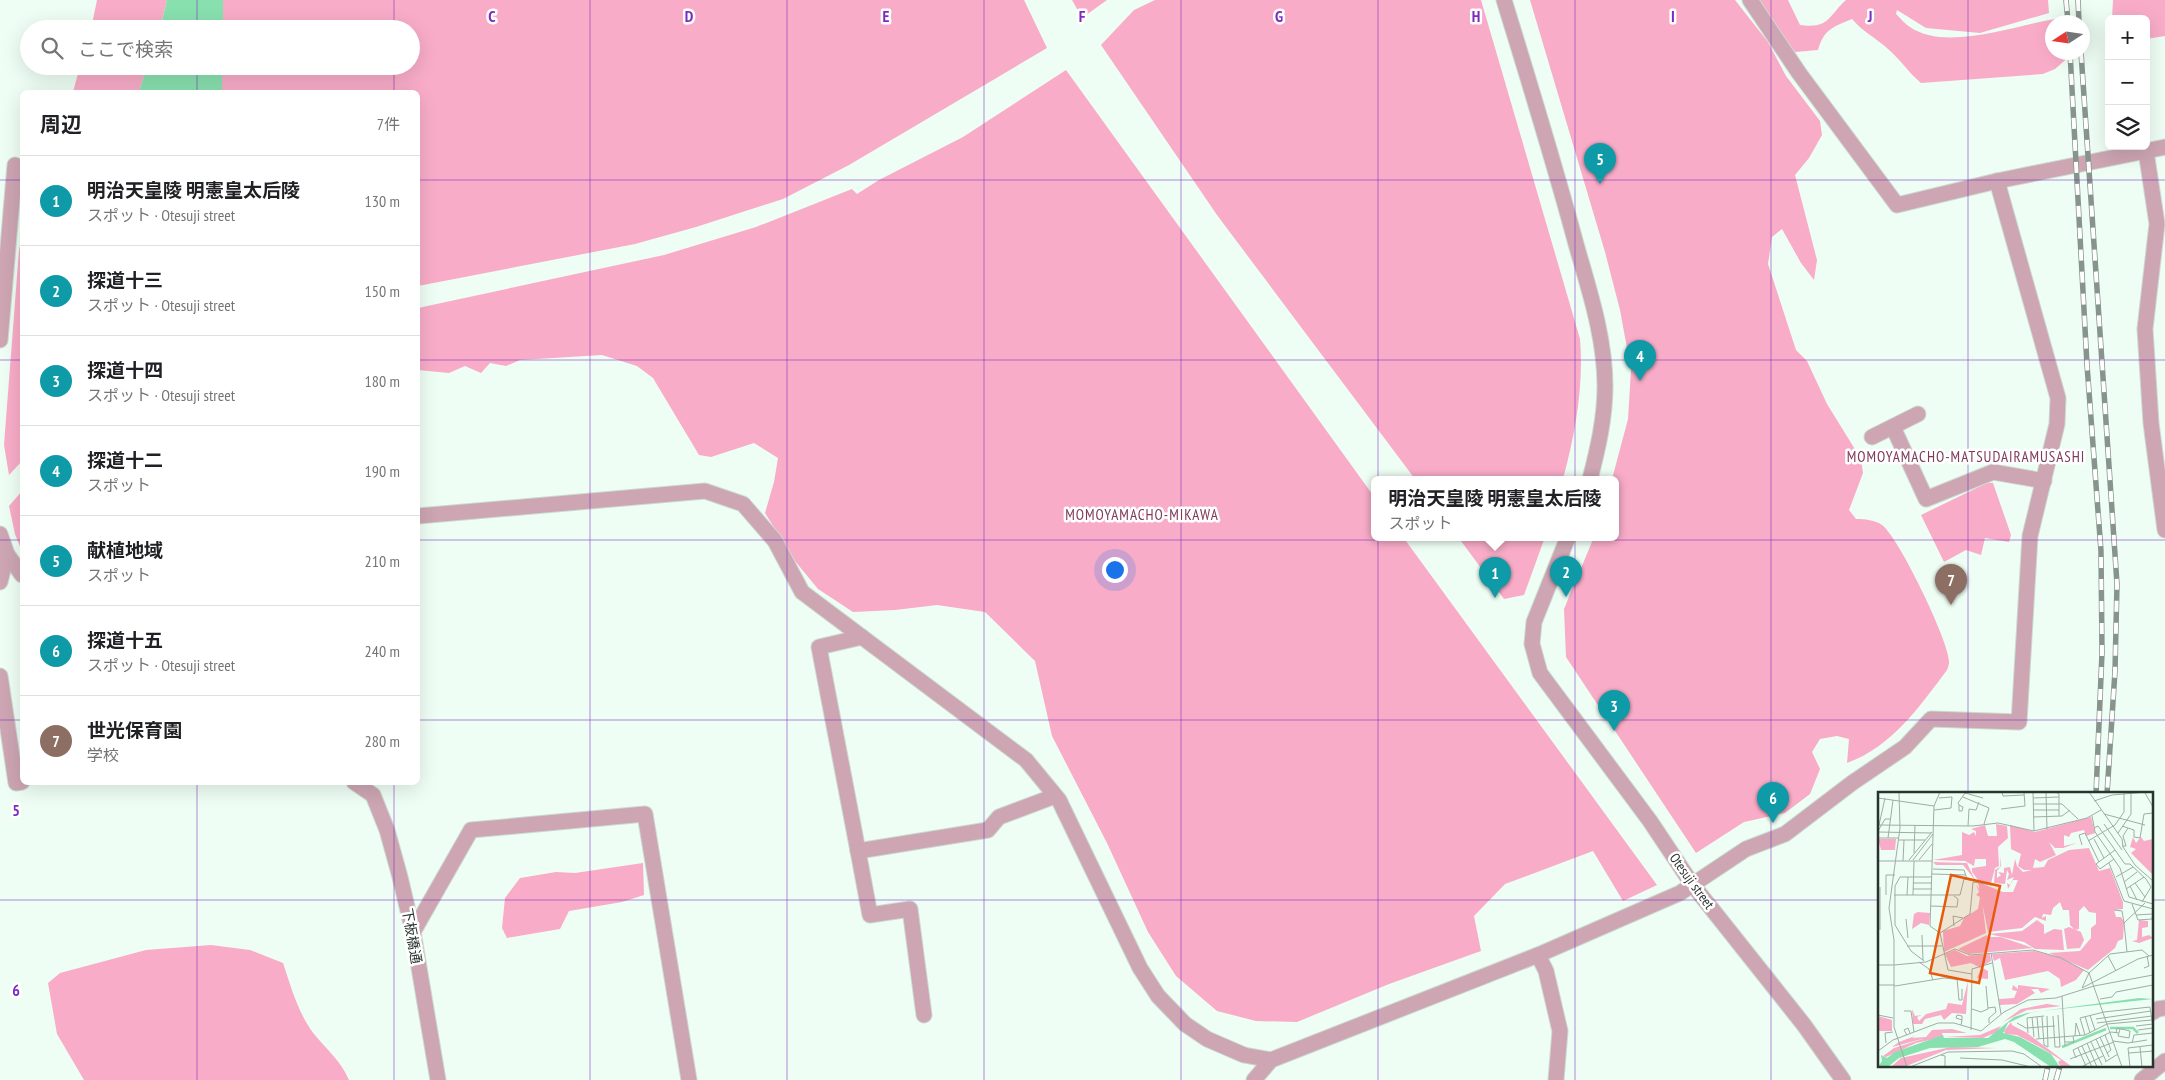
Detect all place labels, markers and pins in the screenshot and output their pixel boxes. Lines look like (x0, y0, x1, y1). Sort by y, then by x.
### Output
pin: 5 (1584, 143, 1616, 184)
pin: 4 (1624, 340, 1656, 381)
pin: 2 (1550, 556, 1582, 597)
pin: 1 (1479, 557, 1511, 598)
pin: 7 (1935, 564, 1967, 605)
pin: 3 (1598, 690, 1630, 731)
pin: 6 (1757, 782, 1789, 823)

